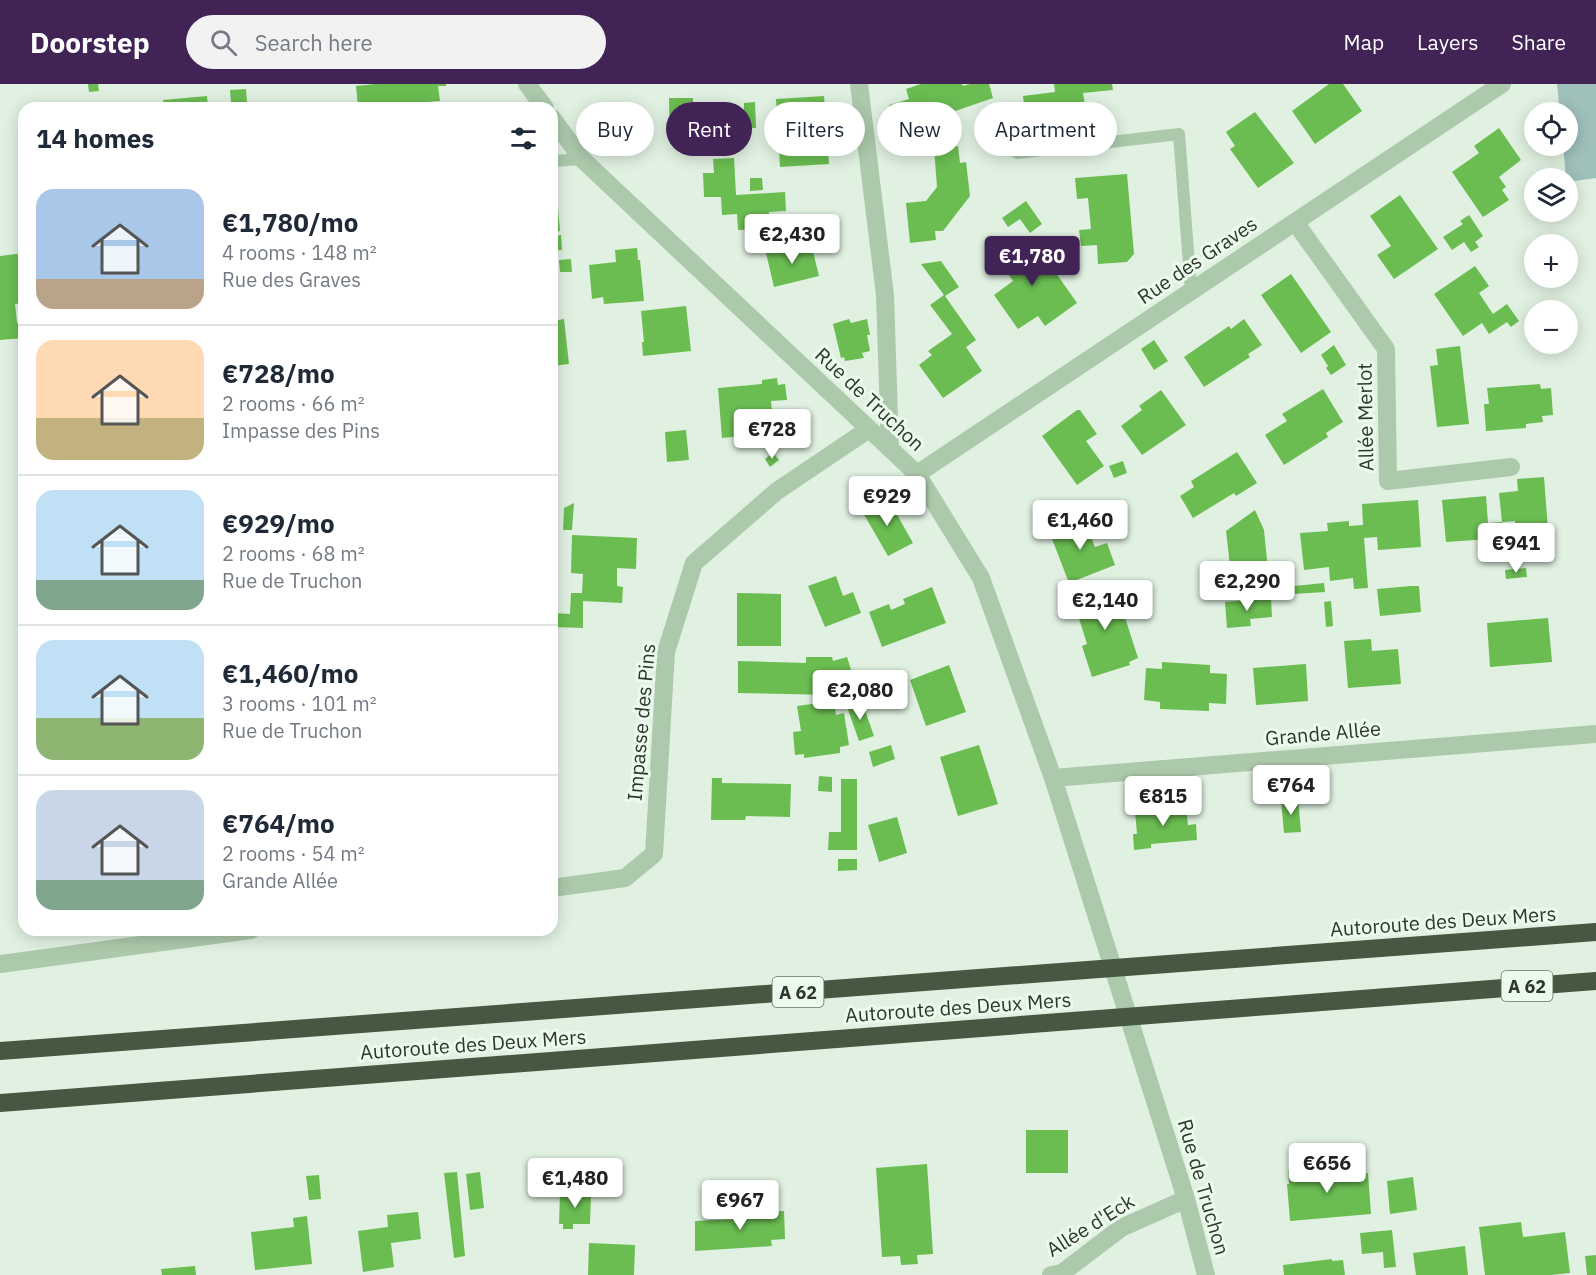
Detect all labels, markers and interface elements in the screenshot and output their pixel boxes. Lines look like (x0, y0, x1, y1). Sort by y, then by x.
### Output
search box (186, 15, 606, 69)
text: Doorstep (30, 24, 150, 61)
icon: search (207, 26, 240, 59)
text: Search here (255, 28, 373, 57)
text: Map (1344, 28, 1384, 56)
text: Layers (1417, 28, 1479, 56)
text: Share (1512, 28, 1566, 56)
chip: Buy (576, 102, 654, 156)
chip: Rent (666, 102, 752, 156)
chip: Filters (764, 102, 865, 156)
chip: New (877, 102, 962, 156)
chip: Apartment (974, 102, 1117, 156)
map controls (1524, 102, 1578, 354)
button: locate (1524, 102, 1578, 156)
text: 14 homes (36, 121, 154, 155)
icon: filters (507, 122, 540, 155)
button: layers (1524, 168, 1578, 222)
text: €1,780/mo (222, 205, 358, 239)
street label: Rue des Graves (1132, 210, 1262, 310)
icon: home (84, 213, 156, 285)
pin: €2,430 (743, 214, 841, 265)
text: €2,430 (759, 220, 825, 247)
button: + (1524, 234, 1578, 288)
pin: €1,780 (983, 236, 1081, 287)
text: 4 rooms · 148 m² (222, 239, 377, 266)
text: €1,780 (999, 242, 1065, 269)
text: Rue des Graves (222, 266, 361, 293)
button: − (1524, 300, 1578, 354)
street label: Rue de Truchon (809, 341, 931, 457)
text: €728/mo (222, 356, 335, 390)
street label: Allée Merlot (1351, 363, 1379, 471)
icon: home (84, 364, 156, 436)
text: 2 rooms · 66 m² (222, 390, 365, 417)
pin: €728 (736, 409, 808, 460)
text: €728 (748, 415, 796, 442)
text: Impasse des Pins (222, 417, 380, 444)
pin: €929 (851, 476, 923, 527)
text: €929 (863, 482, 911, 509)
pin: €1,460 (1031, 500, 1129, 551)
text: €929/mo (222, 506, 335, 540)
text: €1,460 (1047, 506, 1113, 533)
icon: home (84, 514, 156, 586)
pin: €941 (1480, 523, 1552, 574)
text: €941 (1492, 529, 1540, 556)
text: 2 rooms · 68 m² (222, 540, 365, 567)
pin: €2,290 (1198, 561, 1296, 612)
text: Rue de Truchon (222, 567, 362, 594)
text: €2,290 (1214, 567, 1280, 594)
pin: €2,140 (1056, 580, 1154, 631)
text: €2,140 (1072, 586, 1138, 613)
street label: Impasse des Pins (621, 642, 661, 802)
text: €1,460/mo (222, 656, 358, 690)
icon: home (84, 664, 156, 736)
pin: €2,080 (811, 670, 909, 721)
text: €2,080 (827, 676, 893, 703)
text: 3 rooms · 101 m² (222, 690, 377, 717)
street label: Grande Allée (1264, 714, 1382, 752)
text: Rue de Truchon (222, 717, 362, 744)
pin: €764 (1255, 765, 1327, 816)
text: €764 (1267, 771, 1315, 798)
pin: €815 (1127, 776, 1199, 827)
text: €815 (1139, 782, 1187, 809)
text: €764/mo (222, 806, 335, 840)
icon: home (84, 814, 156, 886)
text: 2 rooms · 54 m² (222, 840, 365, 867)
text: Grande Allée (222, 867, 338, 894)
street label: Autoroute des Deux Mers (1329, 900, 1557, 942)
road number: A 62 (1502, 971, 1552, 1001)
road number: A 62 (772, 977, 824, 1007)
street label: Autoroute des Deux Mers (844, 986, 1072, 1028)
street label: Autoroute des Deux Mers (359, 1023, 587, 1065)
street label: Rue de Truchon (1172, 1116, 1236, 1258)
pin: €656 (1291, 1143, 1363, 1194)
text: €656 (1303, 1149, 1351, 1176)
pin: €1,480 (526, 1158, 624, 1209)
text: €1,480 (542, 1164, 608, 1191)
pin: €967 (704, 1180, 776, 1231)
text: €967 (716, 1186, 764, 1213)
street label: Allée d'Eck (1041, 1187, 1139, 1263)

